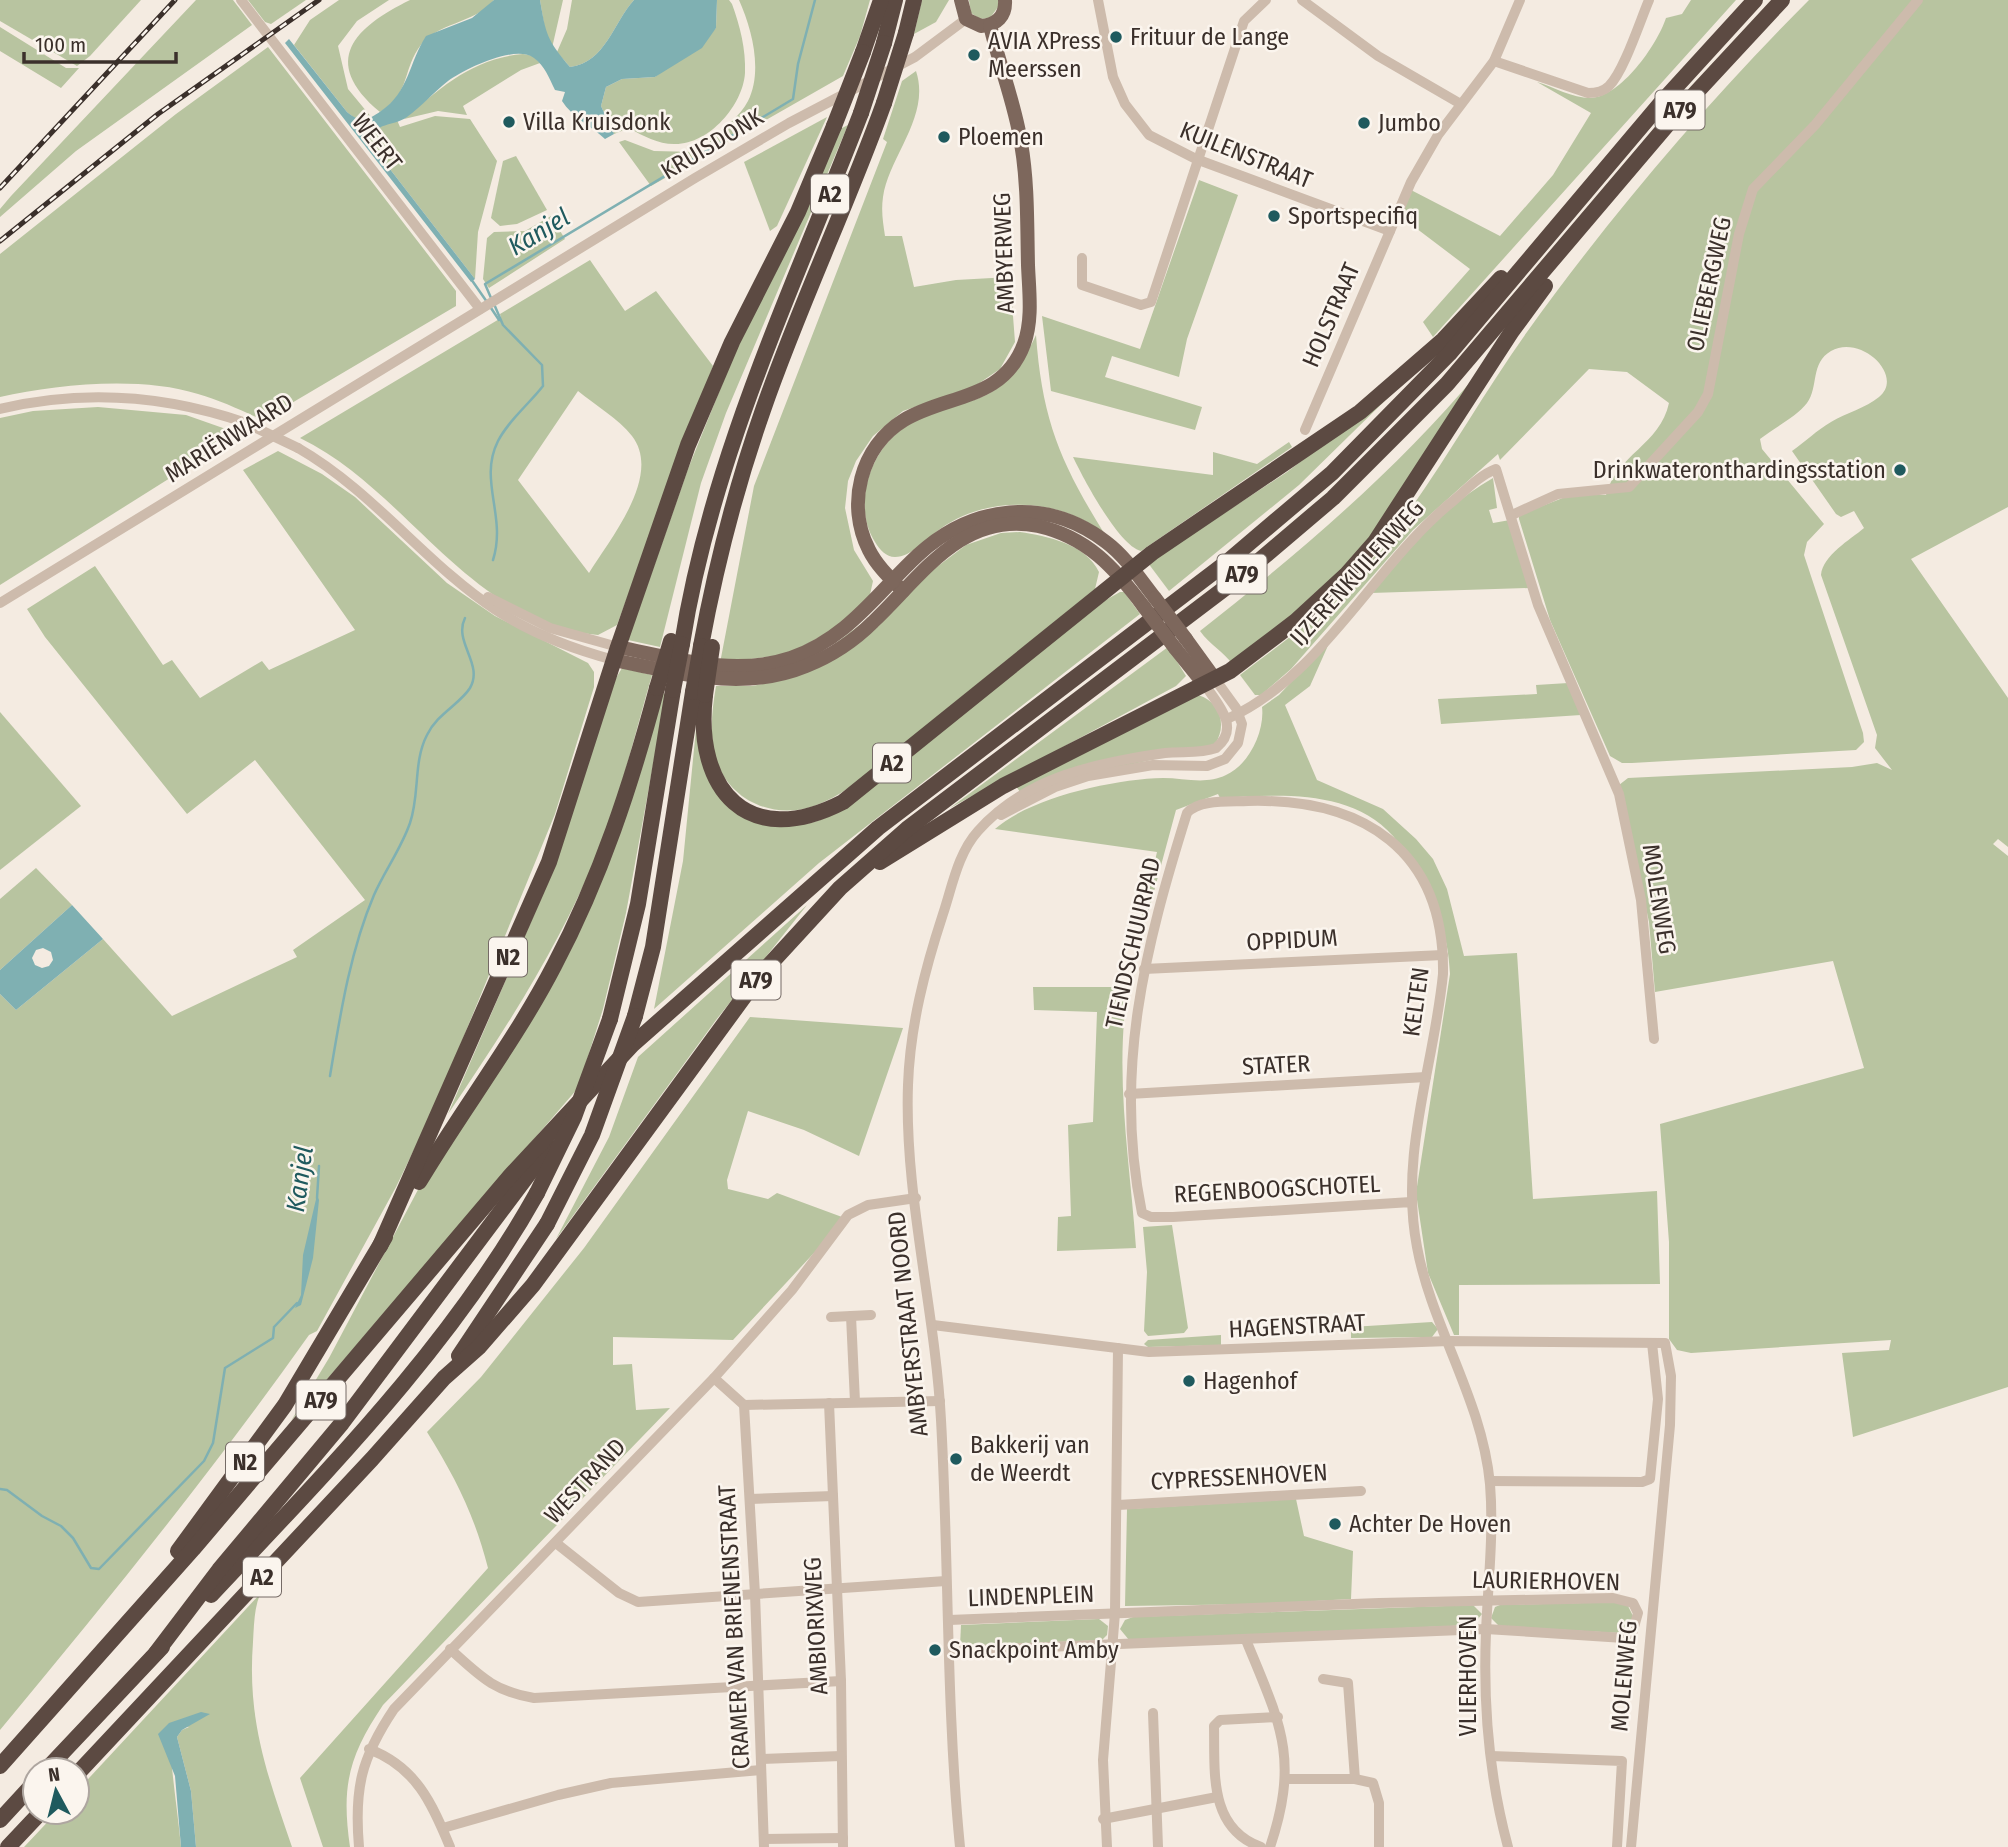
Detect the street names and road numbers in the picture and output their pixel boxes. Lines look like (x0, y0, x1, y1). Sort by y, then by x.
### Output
road number: A79 (1656, 90, 1704, 130)
street label: KRUISDONK (656, 102, 768, 185)
street label: WEERT (346, 108, 408, 176)
street label: KUILENSTRAAT (1176, 116, 1316, 194)
road number: A2 (811, 174, 849, 214)
street label: AMBYERWEG (988, 192, 1020, 314)
street label: OLIEBERGWEG (1681, 214, 1737, 354)
street label: HOLSTRAAT (1297, 259, 1365, 371)
street label: MARIËNWAARD (160, 388, 298, 488)
street label: IJZERENKUILENWEG (1284, 494, 1430, 652)
road number: A79 (1218, 554, 1266, 594)
road number: A2 (873, 744, 911, 782)
street label: MOLENWEG (1636, 842, 1682, 956)
street label: TIENDSCHUURPAD (1100, 855, 1166, 1031)
street label: OPPIDUM (1246, 924, 1338, 956)
road number: N2 (489, 938, 527, 976)
road number: A79 (732, 960, 780, 1000)
street label: KELTEN (1397, 966, 1435, 1038)
street label: STATER (1241, 1049, 1311, 1081)
street label: REGENBOOGSCHOTEL (1173, 1170, 1381, 1208)
street label: AMBYERSTRAAT NOORD (882, 1210, 934, 1438)
street label: HAGENSTRAAT (1228, 1308, 1366, 1344)
road number: A79 (296, 1380, 346, 1420)
street label: WESTRAND (539, 1433, 631, 1529)
road number: N2 (226, 1442, 264, 1482)
street label: CYPRESSENHOVEN (1150, 1458, 1328, 1496)
street label: CRAMER VAN BRIENENSTRAAT (713, 1484, 755, 1770)
street label: AMBIORIXWEG (798, 1556, 834, 1696)
road number: A2 (243, 1558, 281, 1596)
street label: LAURIERHOVEN (1472, 1566, 1620, 1596)
street label: LINDENPLEIN (967, 1580, 1095, 1612)
street label: VLIERHOVEN (1454, 1615, 1482, 1737)
street label: MOLENWEG (1605, 1619, 1643, 1733)

